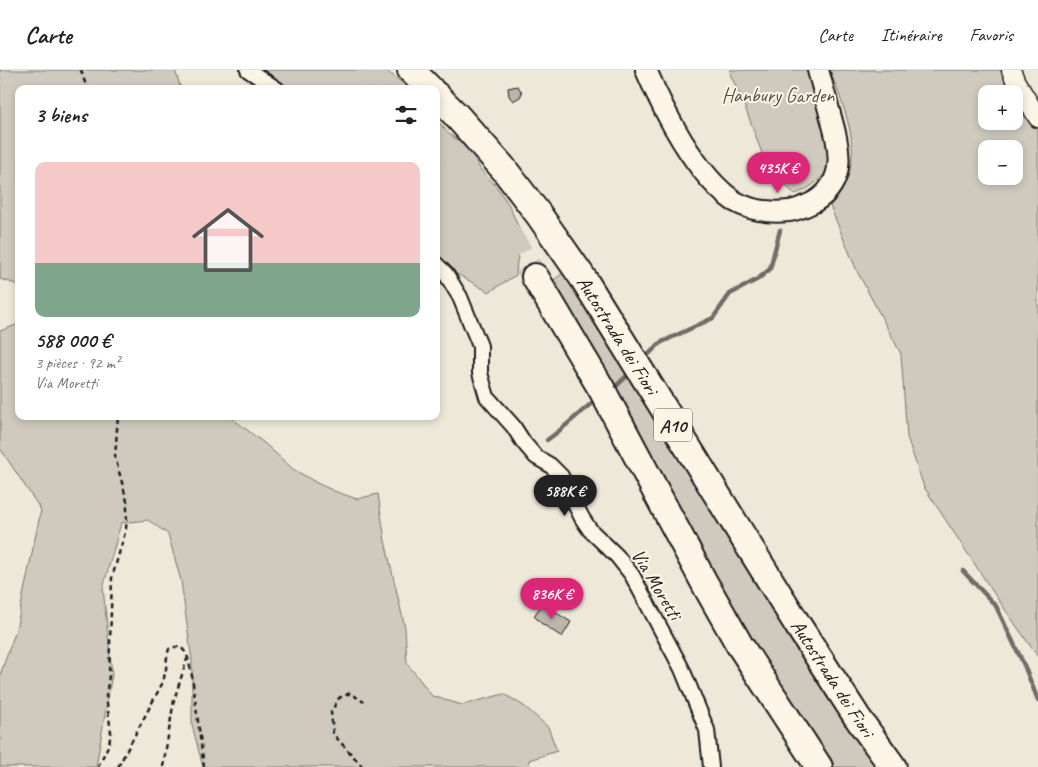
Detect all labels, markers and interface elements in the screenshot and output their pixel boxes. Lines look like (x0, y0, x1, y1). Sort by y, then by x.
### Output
text: Carte (25, 20, 72, 50)
text: Carte (818, 24, 853, 46)
text: Itinéraire (881, 24, 942, 46)
text: Favoris (970, 24, 1013, 46)
park label: Hanbury Garden (722, 83, 835, 108)
map controls (978, 85, 1023, 185)
button: + (978, 85, 1023, 130)
icon: filters (392, 101, 420, 129)
text: 3 biens (35, 102, 87, 128)
button: − (978, 140, 1023, 185)
pin: 435K € (737, 152, 819, 194)
text: 435K € (758, 158, 798, 178)
icon: home (183, 195, 273, 285)
street label: Autostrada dei Fiori (571, 271, 665, 401)
text: 588 000 € (35, 327, 111, 353)
text: 3 pièces · 92 m² (35, 353, 120, 373)
text: Via Moretti (35, 373, 98, 393)
road number: A10 (654, 408, 692, 442)
pin: 588K € (524, 474, 606, 517)
text: 588K € (545, 481, 585, 501)
street label: Via Moretti (626, 544, 689, 626)
pin: 836K € (511, 578, 593, 620)
text: 836K € (531, 584, 573, 604)
street label: Autostrada dei Fiori (785, 615, 881, 744)

